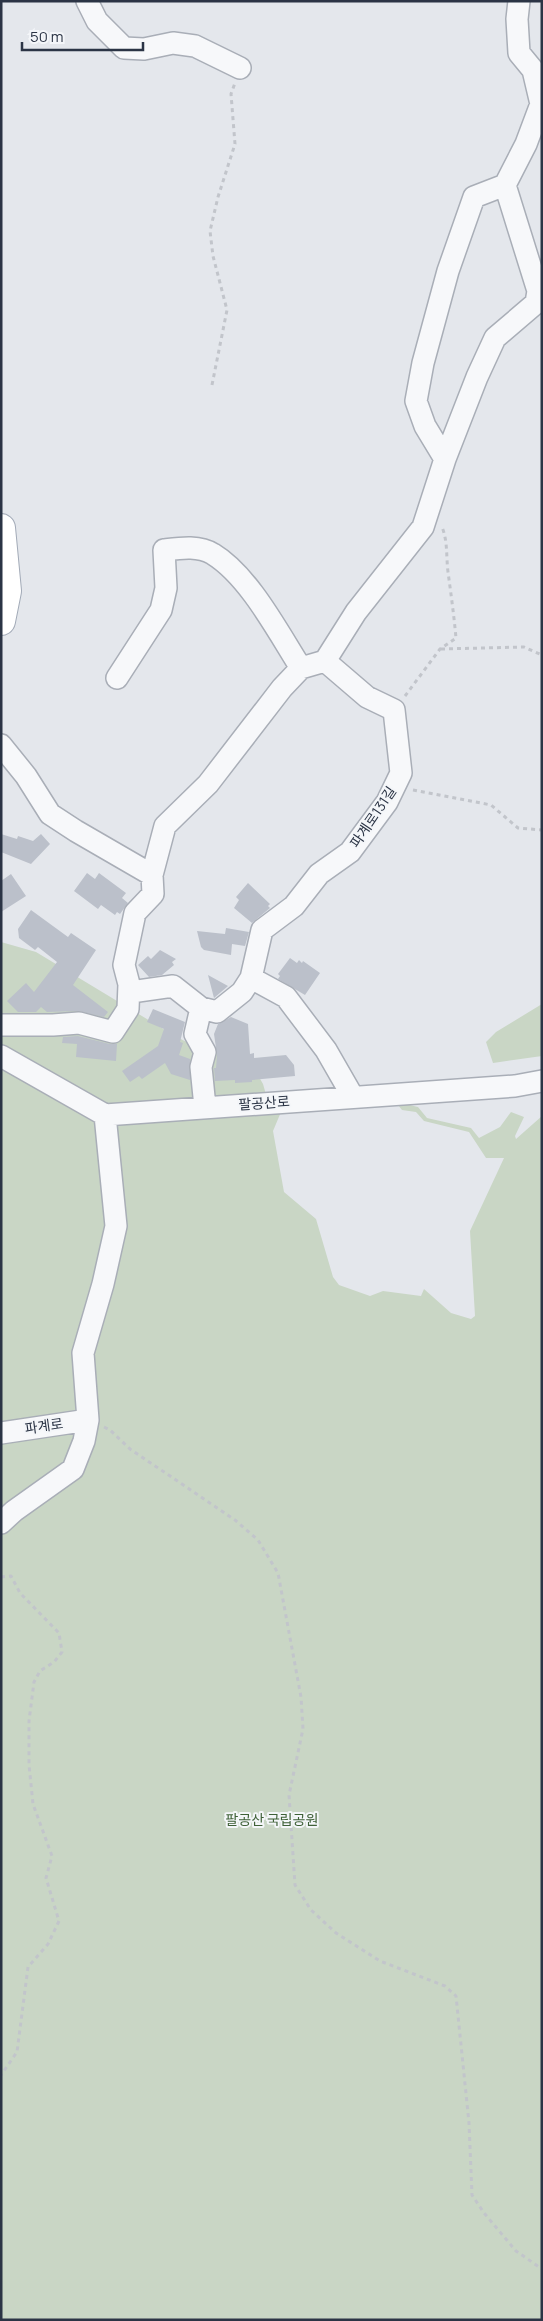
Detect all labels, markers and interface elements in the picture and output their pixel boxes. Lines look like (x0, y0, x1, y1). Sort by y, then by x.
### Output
scale bar (22, 20, 144, 52)
text: 50 m (30, 26, 64, 47)
street label: 파계로131길 (345, 782, 400, 851)
street label: 팔공산로 (238, 1091, 290, 1114)
street label: 파계로 (23, 1413, 65, 1438)
park label: 팔공산 국립공원 (226, 1810, 318, 1829)

